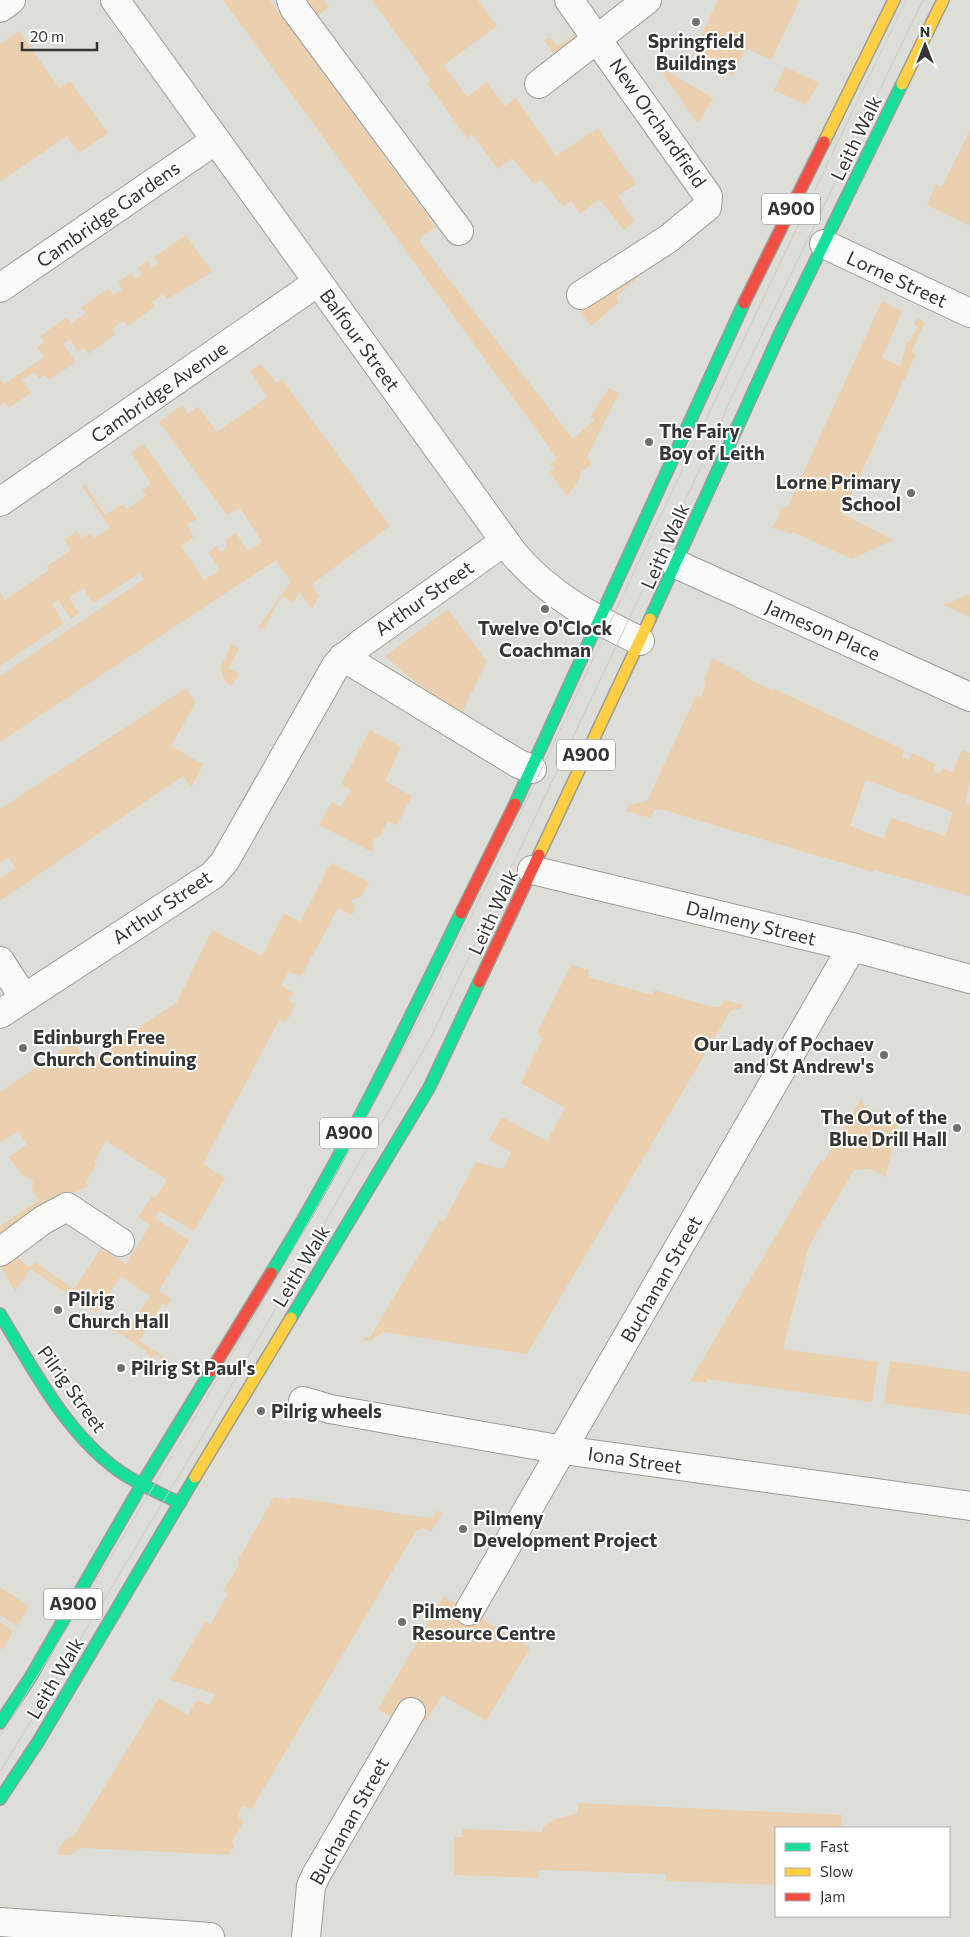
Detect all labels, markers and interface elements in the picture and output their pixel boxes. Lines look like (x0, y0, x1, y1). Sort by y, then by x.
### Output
marker: Springfield Buildings (690, 16, 702, 28)
scale bar (22, 20, 98, 52)
north arrow (900, 20, 950, 70)
text: N (920, 23, 930, 40)
text: 20 m (30, 27, 64, 45)
place label: Springfield Buildings (648, 29, 744, 74)
street label: New Orchardfield (605, 54, 712, 192)
street label: Leith Walk (825, 92, 886, 184)
street label: Cambridge Gardens (32, 156, 184, 272)
road number: A900 (762, 193, 820, 224)
street label: Lorne Street (843, 245, 951, 312)
street label: Balfour Street (316, 284, 405, 396)
street label: Cambridge Avenue (86, 336, 231, 447)
place label: The Fairy Boy of Leith (659, 419, 765, 464)
marker: The Fairy Boy of Leith (643, 436, 655, 448)
place label: Lorne Primary School (776, 470, 902, 515)
marker: Lorne Primary School (905, 487, 917, 499)
street label: Leith Walk (635, 499, 694, 592)
street label: Arthur Street (370, 555, 478, 640)
street label: Jameson Place (762, 594, 884, 665)
marker: Twelve O'Clock Coachman (539, 603, 551, 615)
place label: Twelve O'Clock Coachman (478, 616, 612, 661)
road number: A900 (557, 740, 615, 770)
street label: Arthur Street (108, 865, 216, 948)
street label: Leith Walk (463, 865, 522, 958)
street label: Dalmeny Street (684, 895, 819, 950)
place label: Edinburgh Free Church Continuing (33, 1025, 197, 1070)
place label: Our Lady of Pochaev and St Andrew's (694, 1032, 875, 1077)
marker: Edinburgh Free Church Continuing (17, 1042, 29, 1054)
marker: Our Lady of Pochaev and St Andrew's (878, 1049, 890, 1061)
place label: The Out of the Blue Drill Hall (820, 1105, 947, 1150)
road number: A900 (320, 1118, 378, 1148)
marker: The Out of the Blue Drill Hall (951, 1122, 963, 1134)
street label: Buchanan Street (615, 1211, 706, 1346)
street label: Leith Walk (267, 1221, 334, 1311)
place label: Pilrig Church Hall (68, 1287, 169, 1332)
marker: Pilrig Church Hall (52, 1304, 64, 1316)
street label: Pilrig Street (33, 1341, 112, 1437)
place label: Pilrig St Paul's (131, 1356, 256, 1379)
marker: Pilrig St Paul's (115, 1362, 127, 1374)
place label: Pilrig wheels (271, 1399, 382, 1422)
marker: Pilrig wheels (255, 1405, 267, 1417)
street label: Iona Street (587, 1442, 684, 1478)
place label: Pilmeny Development Project (473, 1506, 657, 1551)
marker: Pilmeny Development Project (457, 1523, 469, 1535)
road number: A900 (44, 1588, 102, 1620)
place label: Pilmeny Resource Centre (412, 1599, 556, 1644)
marker: Pilmeny Resource Centre (396, 1616, 408, 1628)
street label: Leith Walk (21, 1633, 88, 1723)
street label: Buchanan Street (304, 1753, 393, 1888)
legend (775, 1827, 950, 1917)
text: Fast (820, 1837, 849, 1855)
text: Slow (820, 1862, 853, 1880)
text: Jam (820, 1887, 845, 1905)

